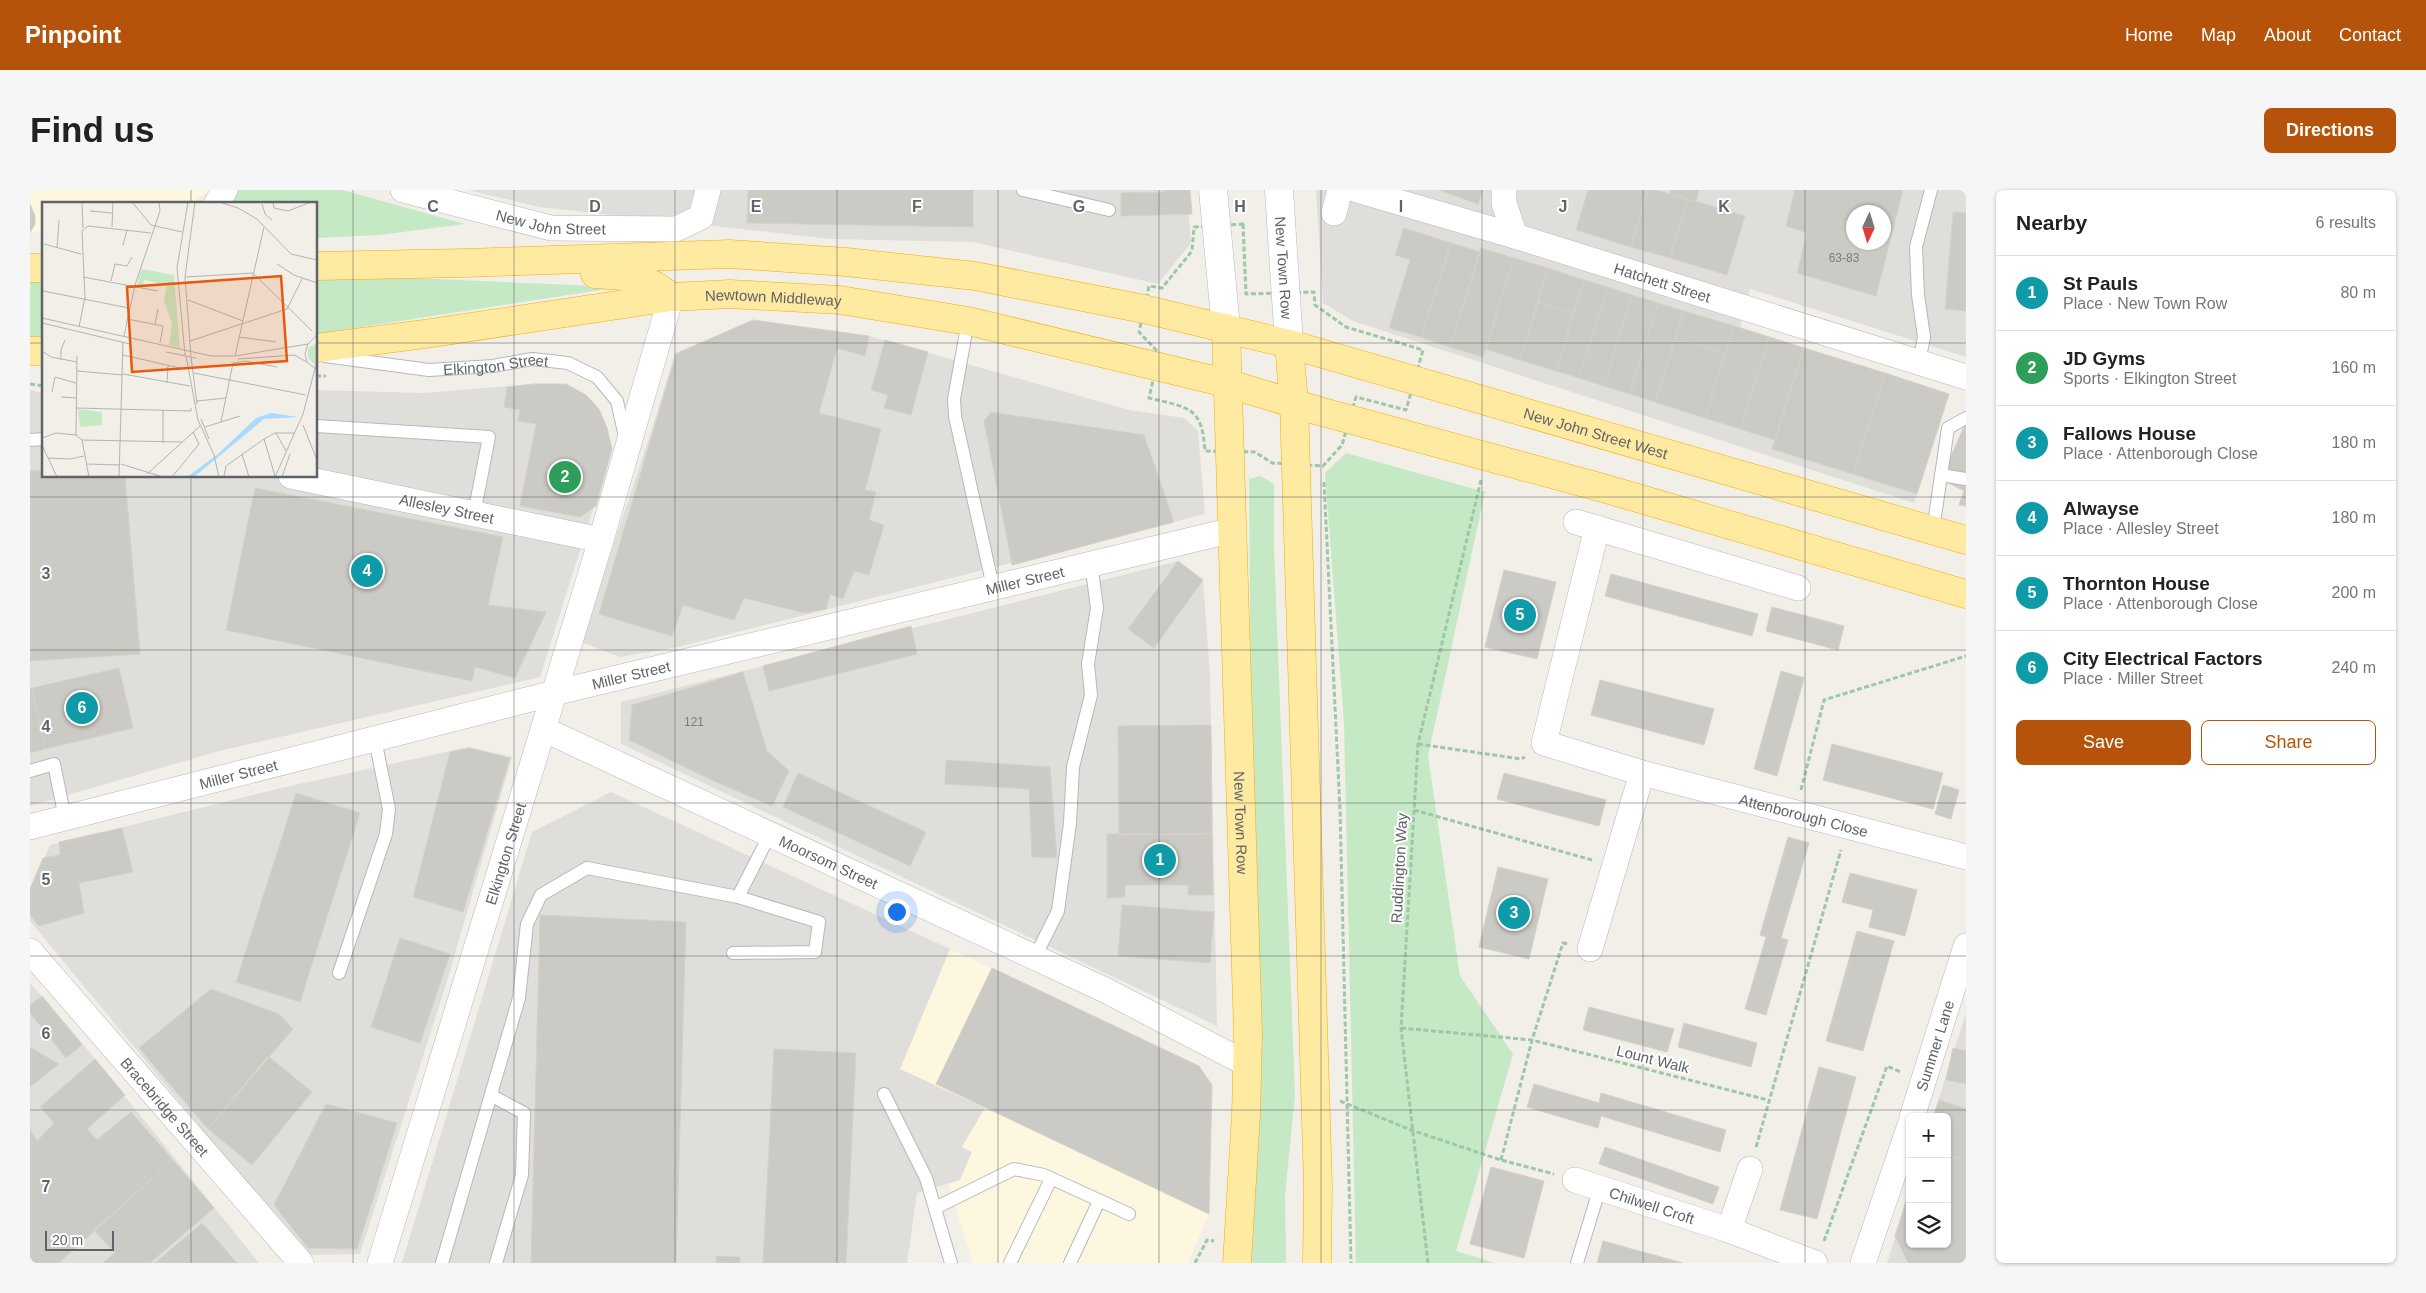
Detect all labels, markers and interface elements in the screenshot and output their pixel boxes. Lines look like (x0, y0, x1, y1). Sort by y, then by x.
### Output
text: Pinpoint (25, 21, 121, 48)
text: Home (2125, 25, 2173, 45)
text: Map (2201, 25, 2236, 45)
text: About (2264, 25, 2311, 45)
text: Contact (2339, 25, 2401, 45)
button: Directions (2264, 108, 2396, 153)
text: Find us (30, 110, 154, 149)
text: C (427, 198, 439, 215)
text: D (589, 198, 601, 215)
text: E (751, 198, 762, 215)
text: F (912, 198, 922, 215)
text: G (1073, 198, 1085, 215)
text: H (1234, 198, 1246, 215)
text: I (1399, 198, 1403, 215)
text: J (1559, 198, 1567, 215)
text: K (1718, 198, 1730, 215)
inset map (42, 202, 318, 478)
north arrow (1846, 205, 1891, 250)
street label: New John Street (494, 206, 607, 237)
text: Nearby (2016, 211, 2087, 234)
text: 6 results (2316, 214, 2376, 231)
street label: New Town Row (1272, 216, 1296, 320)
house number: 63-83 (1829, 251, 1860, 265)
street label: Hatchett Street (1612, 259, 1714, 305)
text: St Pauls (2063, 273, 2138, 294)
text: 1 (2028, 284, 2036, 301)
text: 80 m (2340, 284, 2376, 301)
street label: Newtown Middleway (704, 285, 842, 309)
text: Place · New Town Row (2063, 295, 2227, 312)
text: JD Gyms (2063, 348, 2145, 369)
street label: Elkington Street (443, 350, 550, 378)
text: 2 (2028, 359, 2036, 376)
text: 160 m (2332, 359, 2376, 376)
text: Sports · Elkington Street (2063, 370, 2236, 387)
street label: New John Street West (1522, 404, 1671, 462)
text: Fallows House (2063, 423, 2196, 444)
text: 3 (2028, 434, 2036, 451)
text: 180 m (2332, 434, 2376, 451)
text: Place · Attenborough Close (2063, 445, 2258, 462)
pin: 2 (549, 458, 581, 496)
street label: Allesley Street (398, 490, 496, 526)
text: Alwayse (2063, 498, 2139, 519)
text: 4 (2028, 509, 2036, 526)
text: 180 m (2332, 509, 2376, 526)
text: Place · Allesley Street (2063, 520, 2219, 537)
pin: 4 (351, 552, 383, 590)
street label: Miller Street (984, 562, 1066, 598)
text: 3 (42, 565, 51, 582)
text: Thornton House (2063, 573, 2210, 594)
text: 5 (2028, 584, 2036, 601)
text: 200 m (2332, 584, 2376, 601)
text: Place · Attenborough Close (2063, 595, 2258, 612)
pin: 5 (1504, 596, 1536, 634)
text: City Electrical Factors (2063, 648, 2263, 669)
street label: Miller Street (590, 657, 673, 692)
text: 6 (2028, 659, 2036, 676)
text: 240 m (2332, 659, 2376, 676)
text: Place · Miller Street (2063, 670, 2203, 687)
pin: 6 (66, 689, 98, 727)
house number: 121 (684, 715, 704, 729)
text: 4 (42, 718, 51, 735)
button: Save (2016, 720, 2191, 765)
button: Share (2201, 720, 2376, 765)
street label: Miller Street (197, 755, 280, 792)
street label: New Town Row (1231, 771, 1252, 875)
street label: Attenborough Close (1737, 790, 1870, 840)
street label: Elkington Street (481, 800, 529, 907)
street label: Ruddington Way (1388, 812, 1410, 924)
street label: Moorsom Street (777, 831, 881, 892)
pin: 1 (1144, 841, 1176, 879)
text: 5 (42, 871, 51, 888)
pin: 3 (1498, 894, 1530, 932)
your location (884, 899, 910, 925)
street label: Summer Lane (1912, 998, 1957, 1093)
text: 6 (42, 1025, 51, 1042)
street label: Lount Walk (1615, 1042, 1692, 1076)
street label: Bracebridge Street (118, 1054, 213, 1160)
map controls (1906, 1113, 1951, 1248)
button: + (1906, 1113, 1951, 1158)
button: − (1906, 1158, 1951, 1203)
text: 7 (42, 1178, 51, 1195)
street label: Chilwell Croft (1607, 1183, 1698, 1227)
button: layers (1906, 1203, 1951, 1248)
scale bar (45, 1228, 114, 1251)
text: 20 m (52, 1232, 83, 1248)

